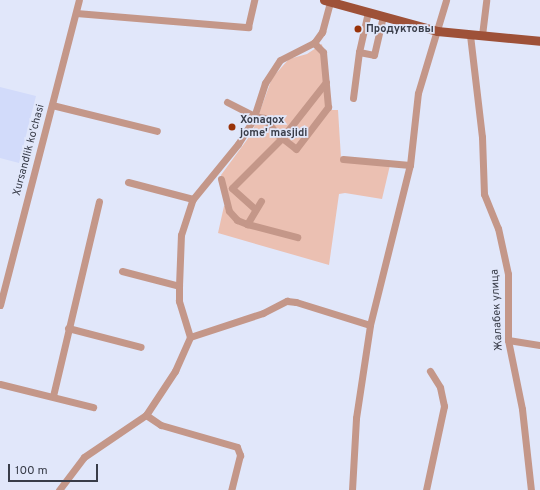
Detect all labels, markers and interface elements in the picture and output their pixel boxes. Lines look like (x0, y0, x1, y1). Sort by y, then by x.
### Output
place label: Продуктовы (366, 22, 434, 36)
marker: Продуктовы (353, 24, 363, 34)
street label: Xursandlik koʻchasi (10, 103, 48, 197)
place label: Xonaqox jome' masjidi (240, 114, 307, 140)
marker: Xonaqox jome' masjidi (227, 122, 237, 132)
street label: Жалабек улица (488, 269, 506, 351)
scale bar (10, 456, 100, 482)
text: 100 m (15, 463, 48, 479)

